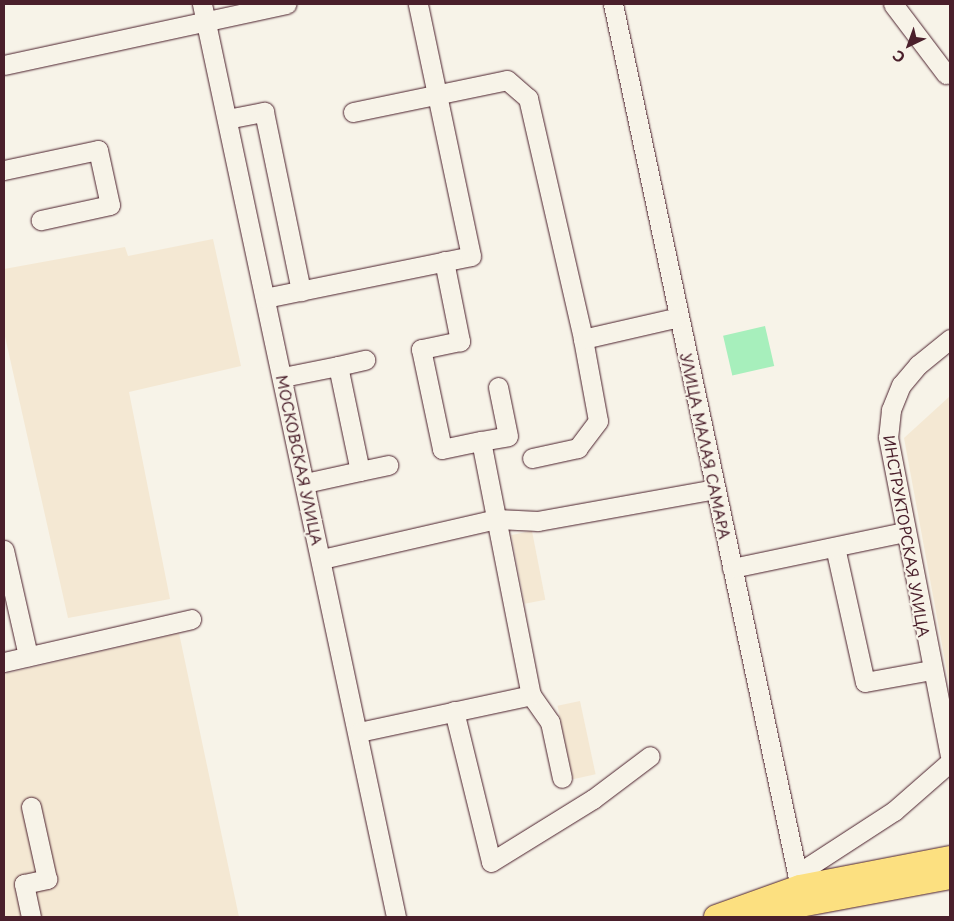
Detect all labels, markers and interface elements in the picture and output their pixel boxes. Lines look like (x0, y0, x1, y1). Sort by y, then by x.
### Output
north arrow (884, 20, 934, 70)
text: С (888, 45, 910, 68)
street label: УЛИЦА МАЛАЯ САМАРА (677, 351, 735, 541)
street label: МОСКОВСКАЯ УЛИЦА (273, 373, 327, 547)
street label: ИНСТРУКТОРСКАЯ УЛИЦА (880, 434, 934, 638)

